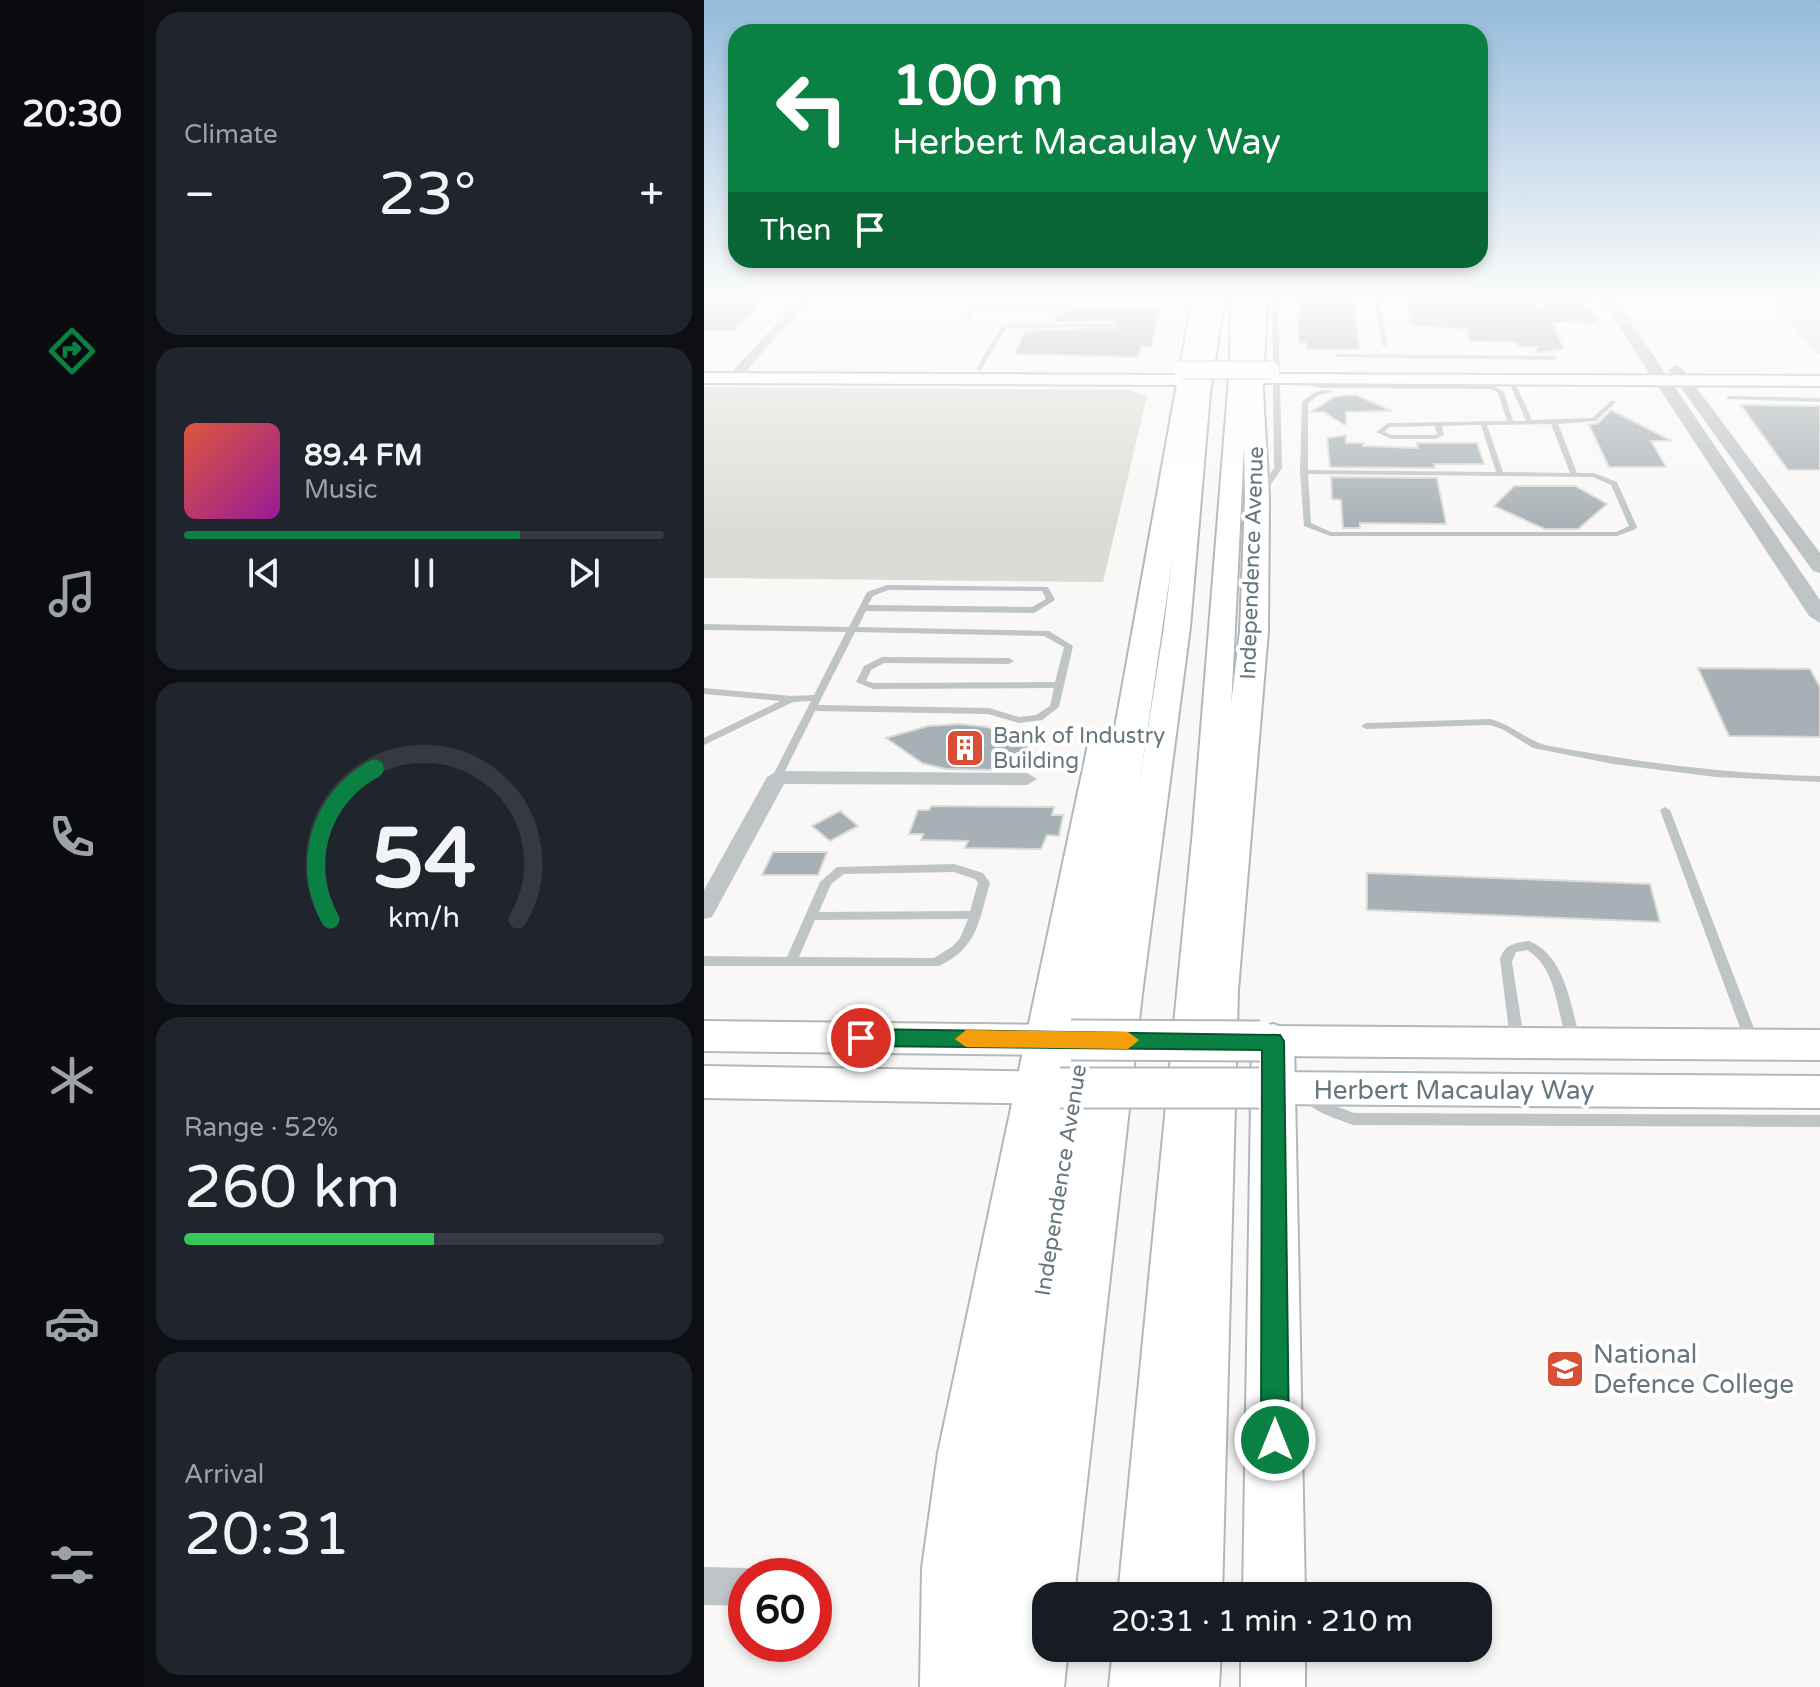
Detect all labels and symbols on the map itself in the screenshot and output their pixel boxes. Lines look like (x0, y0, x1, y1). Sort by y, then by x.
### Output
street label: Independence Avenue (1235, 446, 1269, 680)
place label: Bank of Industry Building (993, 723, 1165, 774)
building icon: Bank of Industry Building (944, 727, 986, 769)
pin (827, 1004, 895, 1072)
street label: Independence Avenue (1030, 1063, 1092, 1298)
street label: Herbert Macaulay Way (1314, 1075, 1594, 1106)
place label: National Defence College (1593, 1339, 1794, 1400)
school or university icon: National Defence College (1544, 1348, 1586, 1390)
position arrow (1233, 1398, 1317, 1482)
speed limit sign: 60 (728, 1558, 832, 1662)

